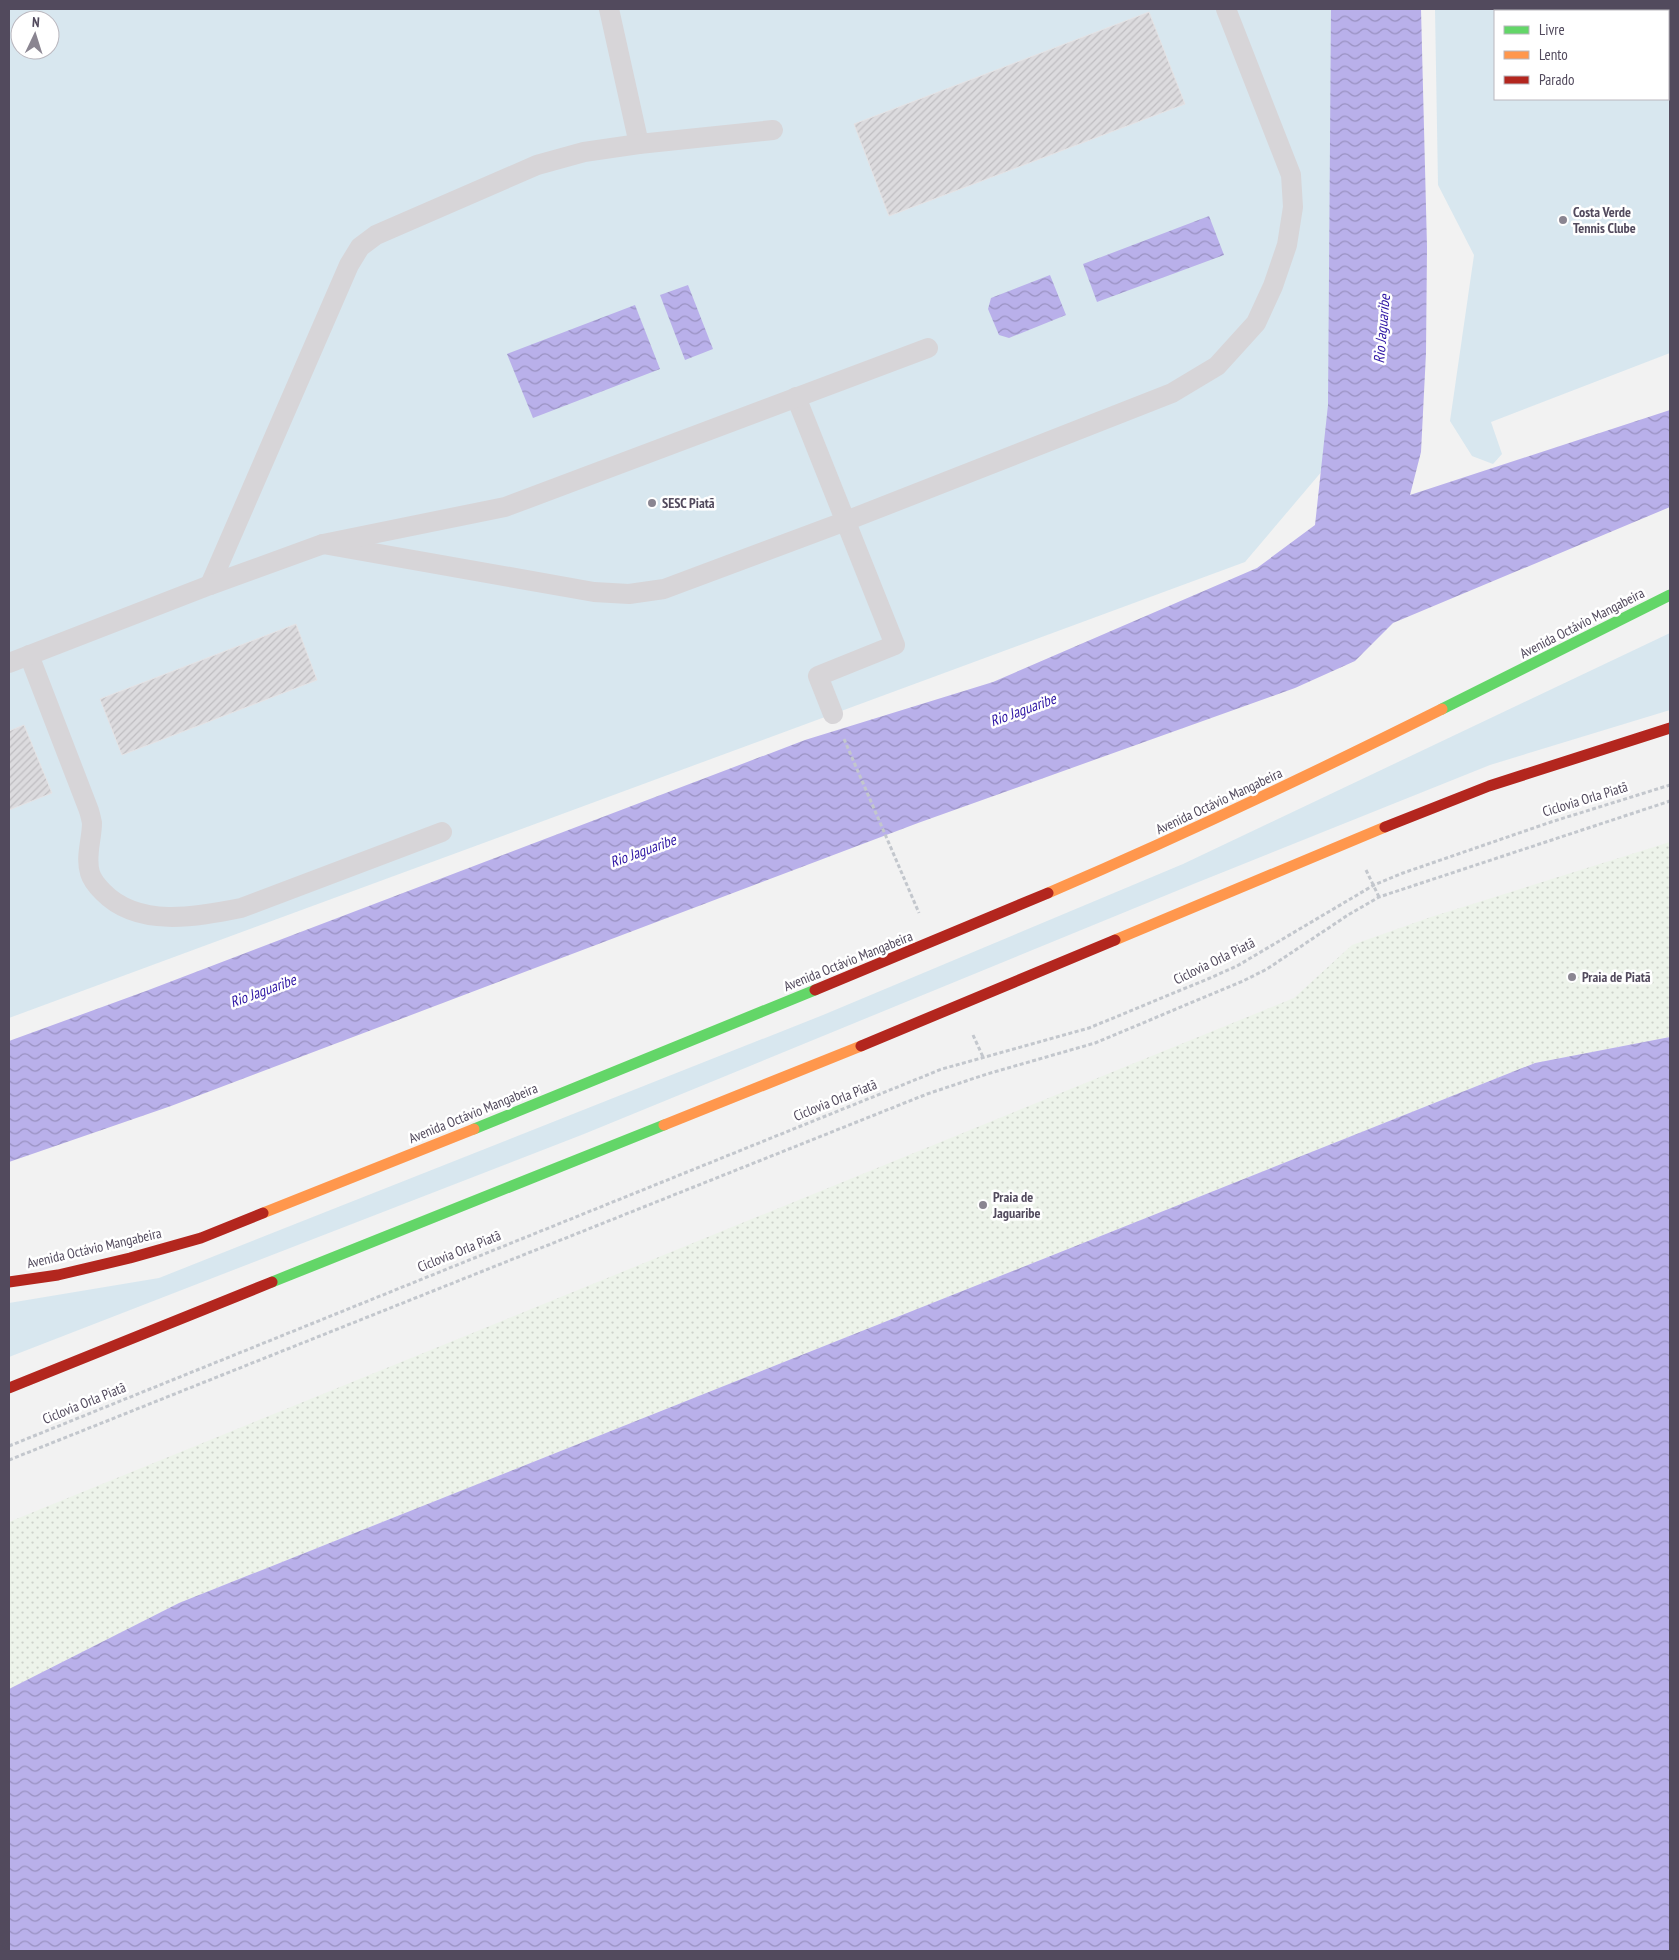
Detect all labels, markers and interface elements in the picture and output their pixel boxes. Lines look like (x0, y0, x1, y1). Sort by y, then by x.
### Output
north arrow (10, 10, 60, 60)
legend (1494, 10, 1669, 100)
text: N (32, 13, 40, 31)
text: Livre (1539, 20, 1565, 39)
text: Lento (1539, 45, 1568, 64)
text: Parado (1539, 70, 1574, 89)
place label: Costa Verde Tennis Clube (1573, 203, 1636, 237)
marker: Costa Verde Tennis Clube (1557, 214, 1569, 226)
water label: Rio Jaguaribe (1369, 293, 1394, 364)
place label: SESC Piatã (662, 494, 715, 512)
marker: SESC Piatã (646, 497, 658, 509)
street label: Avenida Octávio Mangabeira (1517, 584, 1647, 662)
water label: Rio Jaguaribe (987, 689, 1059, 730)
street label: Avenida Octávio Mangabeira (1153, 764, 1285, 838)
street label: Ciclovia Orla Piatã (1540, 777, 1630, 821)
water label: Rio Jaguaribe (607, 830, 679, 871)
street label: Avenida Octávio Mangabeira (781, 927, 915, 995)
street label: Ciclovia Orla Piatã (1170, 934, 1258, 988)
place label: Praia de Piatã (1582, 968, 1651, 986)
water label: Rio Jaguaribe (227, 970, 299, 1011)
marker: Praia de Piatã (1566, 971, 1578, 983)
street label: Ciclovia Orla Piatã (791, 1075, 879, 1125)
street label: Avenida Octávio Mangabeira (406, 1079, 540, 1147)
place label: Praia de Jaguaribe (992, 1188, 1041, 1222)
marker: Praia de Jaguaribe (977, 1199, 989, 1211)
street label: Avenida Octávio Mangabeira (25, 1224, 163, 1272)
street label: Ciclovia Orla Piatã (415, 1226, 503, 1276)
street label: Ciclovia Orla Piatã (40, 1378, 128, 1428)

